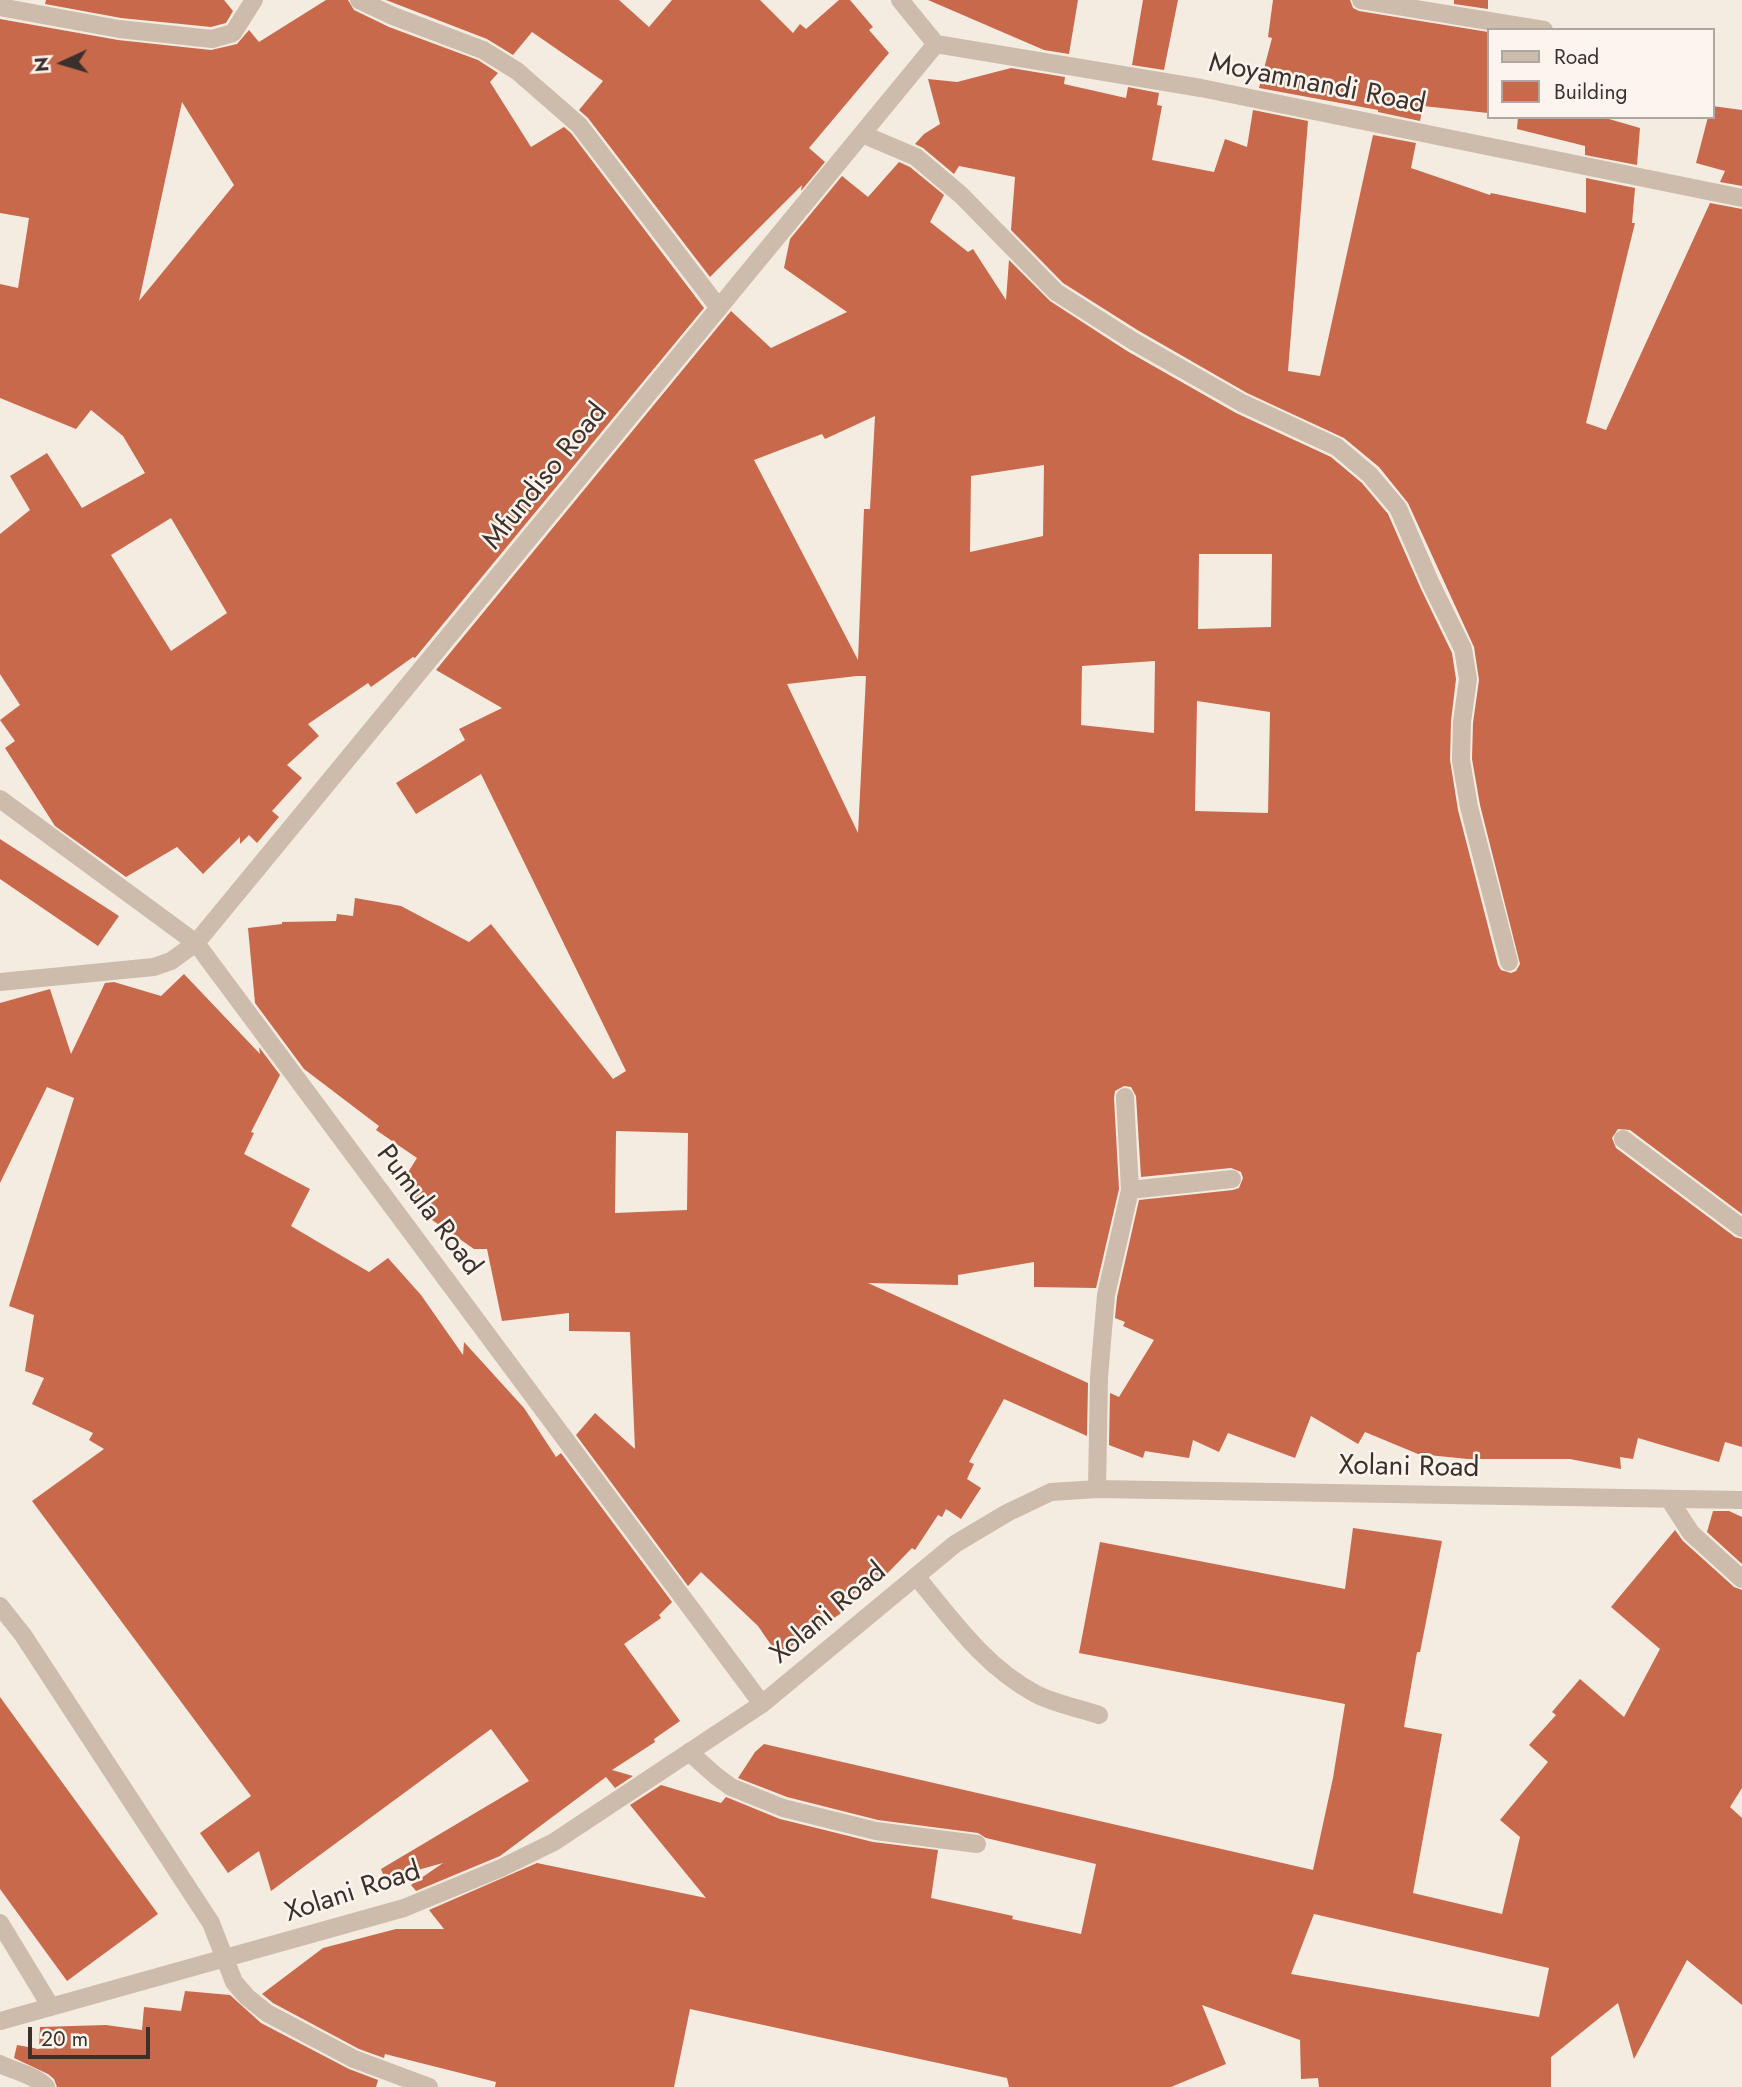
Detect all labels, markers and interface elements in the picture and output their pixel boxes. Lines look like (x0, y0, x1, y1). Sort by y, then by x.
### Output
north arrow (28, 28, 98, 98)
legend (1486, 28, 1714, 119)
text: Road (1554, 42, 1599, 72)
street label: Moyamnandi Road (1206, 48, 1428, 122)
text: N (28, 56, 56, 73)
text: Building (1554, 77, 1627, 107)
street label: Mfundiso Road (477, 397, 615, 557)
street label: Pumula Road (368, 1139, 488, 1283)
street label: Xolani Road (1338, 1450, 1480, 1486)
street label: Xolani Road (764, 1556, 894, 1672)
street label: Xolani Road (281, 1855, 425, 1931)
scale bar (32, 2014, 154, 2058)
text: 20 m (41, 2024, 88, 2054)

